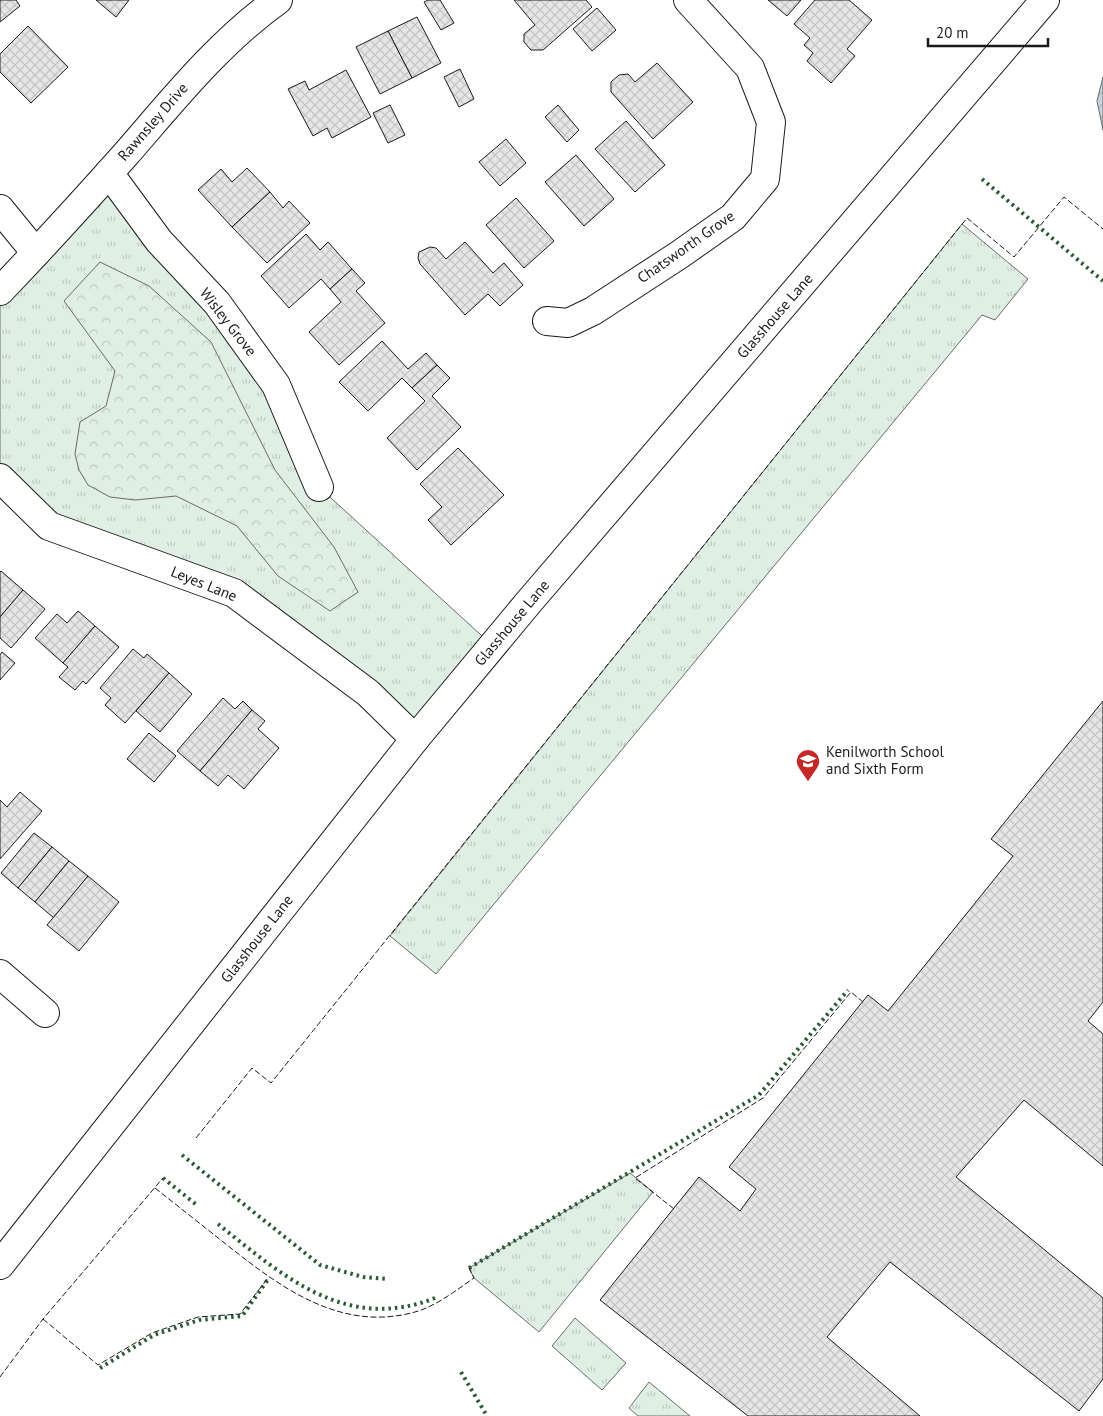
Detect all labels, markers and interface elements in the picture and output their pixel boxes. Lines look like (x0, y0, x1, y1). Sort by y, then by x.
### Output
scale bar (928, 15, 1048, 47)
text: 20 m (936, 23, 969, 42)
street label: Rawnsley Drive (113, 79, 192, 165)
street label: Chatsworth Grove (633, 206, 738, 287)
street label: Glasshouse Lane (732, 269, 817, 362)
street label: Wisley Grove (196, 284, 261, 360)
street label: Leyes Lane (168, 562, 240, 605)
street label: Glasshouse Lane (470, 576, 553, 670)
place label: Kenilworth School and Sixth Form (826, 742, 944, 778)
school or university icon: Kenilworth School and Sixth Form (795, 748, 821, 782)
street label: Glasshouse Lane (216, 891, 297, 987)

